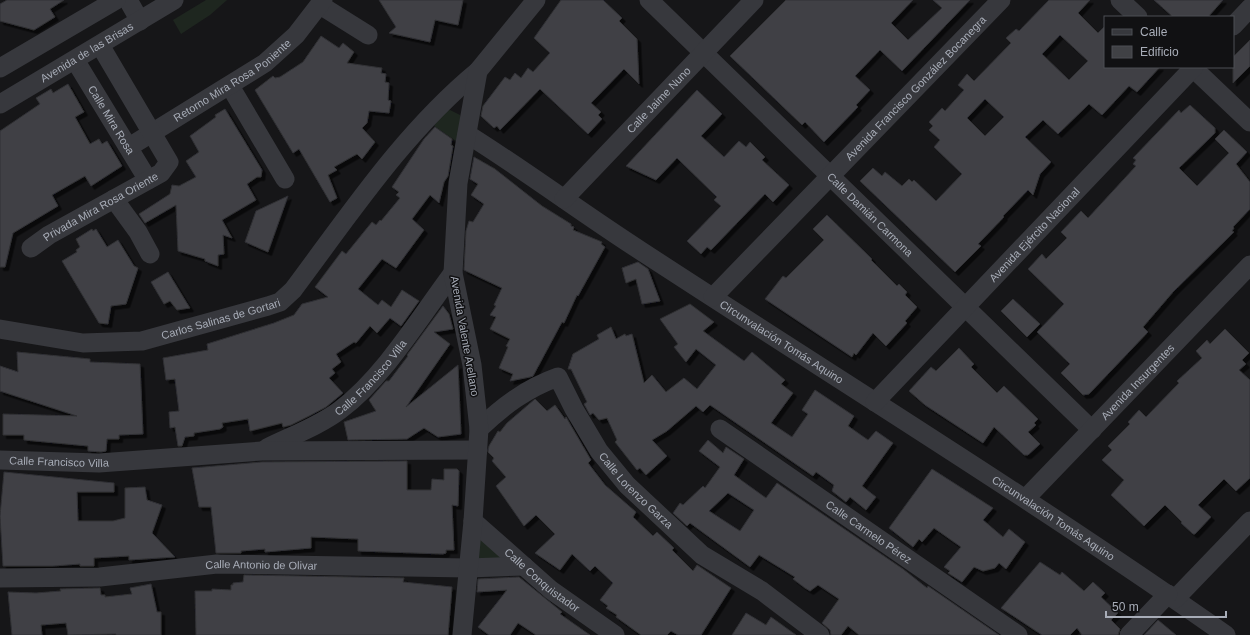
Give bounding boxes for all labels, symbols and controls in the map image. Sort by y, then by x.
street label: Avenida Francisco González Bocanegra [843,13,989,163]
legend [1104,16,1234,68]
street label: Avenida de las Brisas [38,20,136,84]
text: Calle [1140,25,1168,39]
street label: Retorno Mira Rosa Poniente [171,37,293,124]
text: Edificio [1140,45,1179,59]
street label: Calle Jaime Nuno [624,64,693,135]
street label: Calle Mira Rosa [86,83,137,157]
street label: Privada Mira Rosa Oriente [41,170,160,243]
street label: Calle Damián Carmona [825,170,916,259]
street label: Avenida Ejército Nacional [987,185,1082,284]
street label: Avenida Valente Arellano [449,275,481,397]
street label: Carlos Salinas de Gortari [160,296,282,341]
street label: Circunvalación Tomás Aquino [718,298,845,386]
street label: Calle Francisco Villa [332,337,409,418]
street label: Avenida Insurgentes [1099,341,1177,422]
street label: Calle Lorenzo Garza [597,450,676,531]
street label: Calle Francisco Villa [9,454,110,469]
street label: Circunvalación Tomás Aquino [990,473,1117,563]
street label: Calle Carmelo Pérez [824,498,914,566]
street label: Calle Conquistador [502,546,582,614]
street label: Calle Antonio de Olivar [205,558,318,572]
scale bar [1106,593,1226,619]
text: 50 m [1112,600,1139,614]

